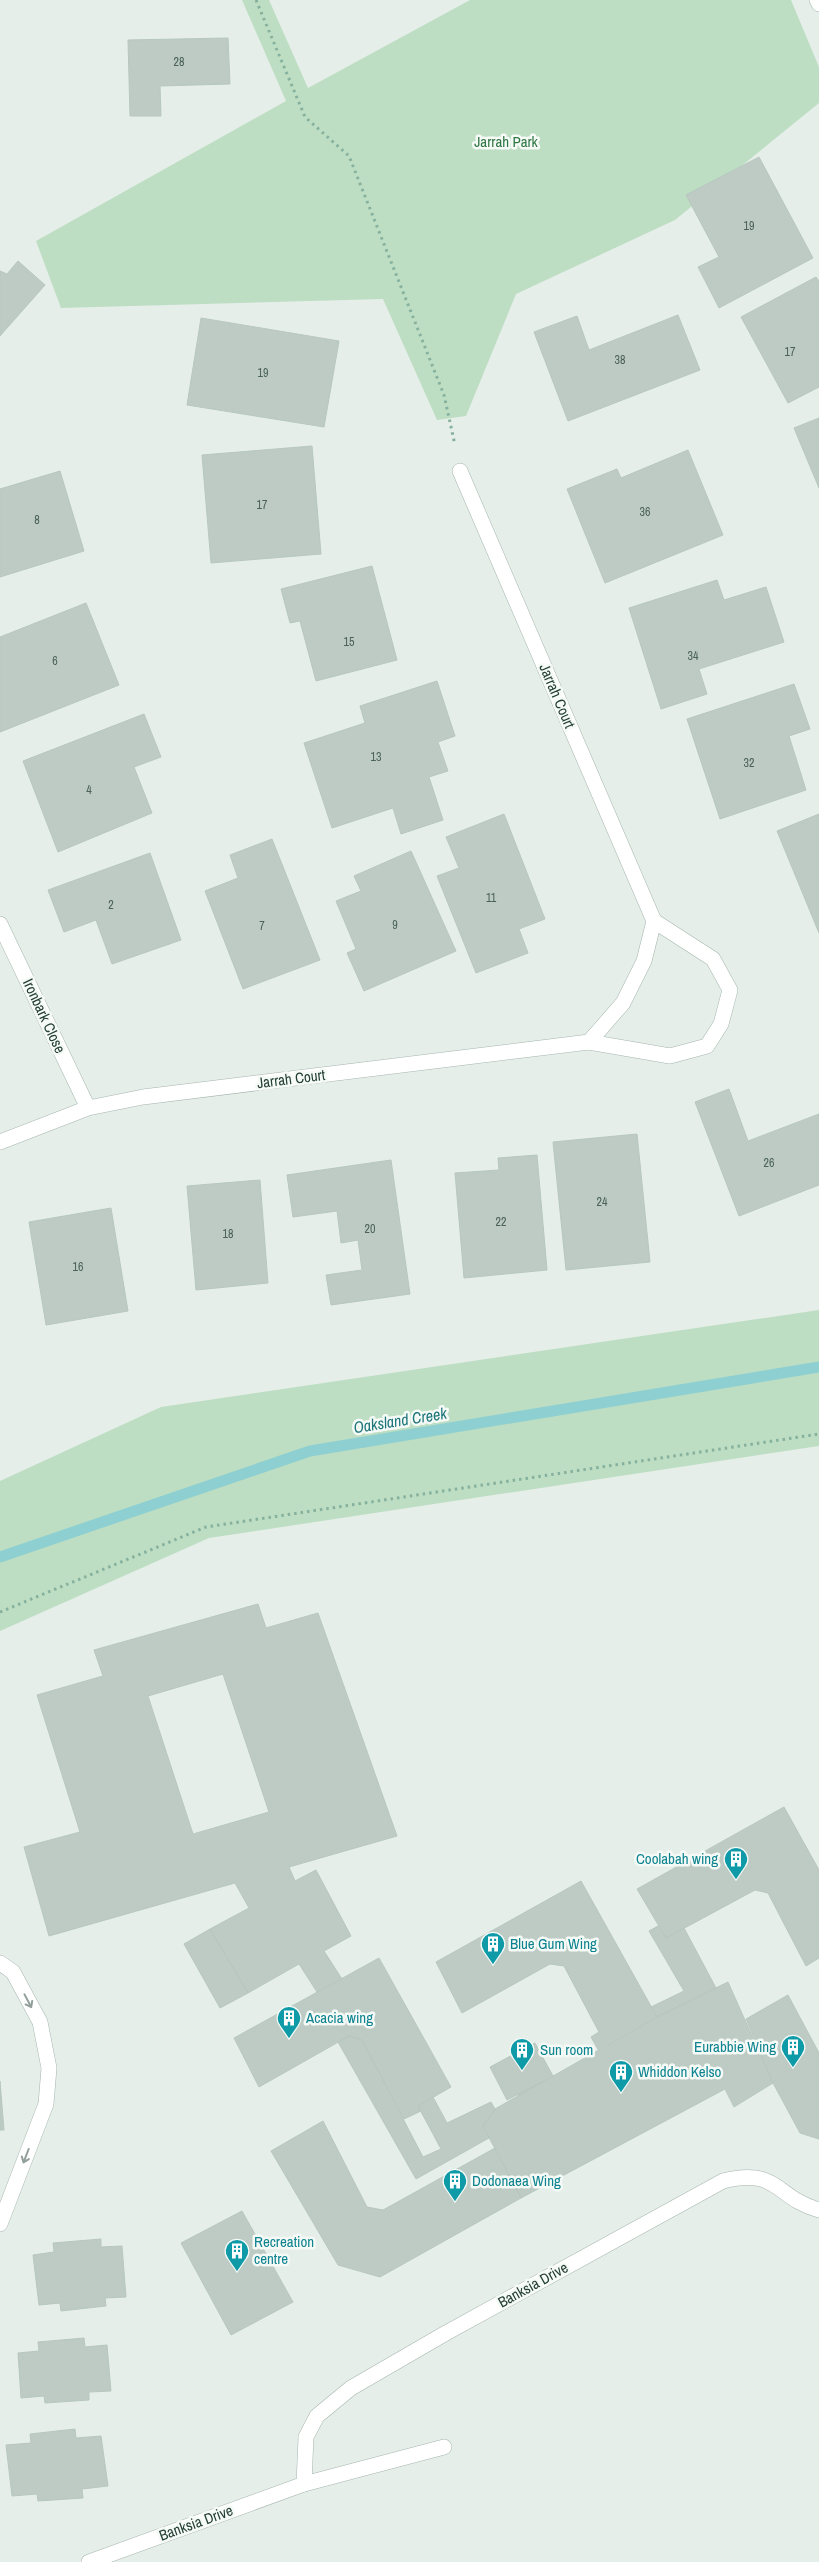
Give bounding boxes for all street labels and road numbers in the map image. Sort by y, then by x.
street label: Jarrah Court [534,660,581,732]
street label: Ironbark Close [18,975,71,1057]
street label: Jarrah Court [256,1064,327,1093]
street label: Banksia Drive [494,2257,572,2312]
street label: Banksia Drive [156,2499,236,2546]

